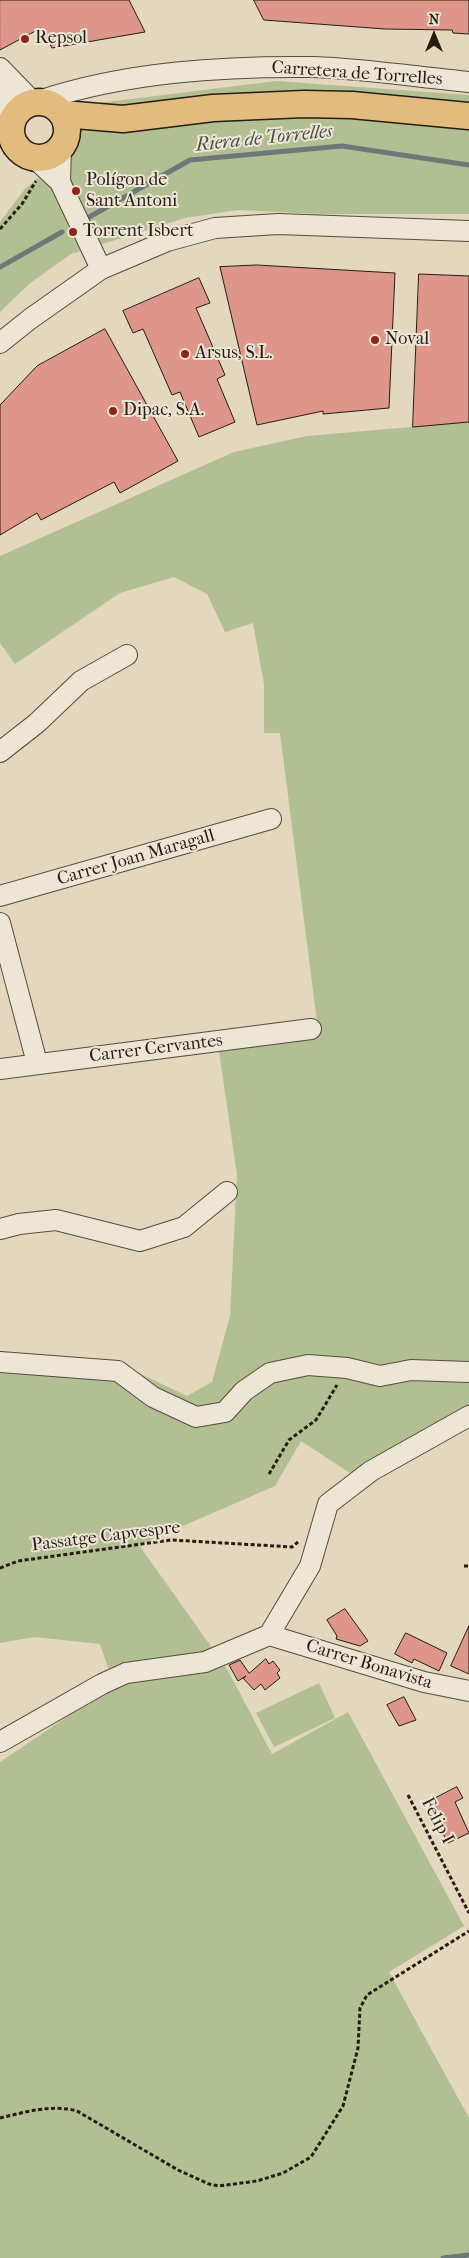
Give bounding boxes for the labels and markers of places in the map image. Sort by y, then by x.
place label: Repsol [35,28,87,50]
marker: Repsol [19,33,31,45]
place label: Polígon de Sant Antoni [86,170,177,212]
marker: Polígon de Sant Antoni [70,185,82,197]
place label: Torrent Isbert [83,221,193,243]
marker: Torrent Isbert [67,226,79,238]
place label: Noval [385,329,429,351]
marker: Noval [369,334,381,346]
place label: Arsus, S.L. [195,343,272,365]
marker: Arsus, S.L. [179,348,191,360]
place label: Dipac, S.A. [123,400,204,422]
marker: Dipac, S.A. [107,405,119,417]

